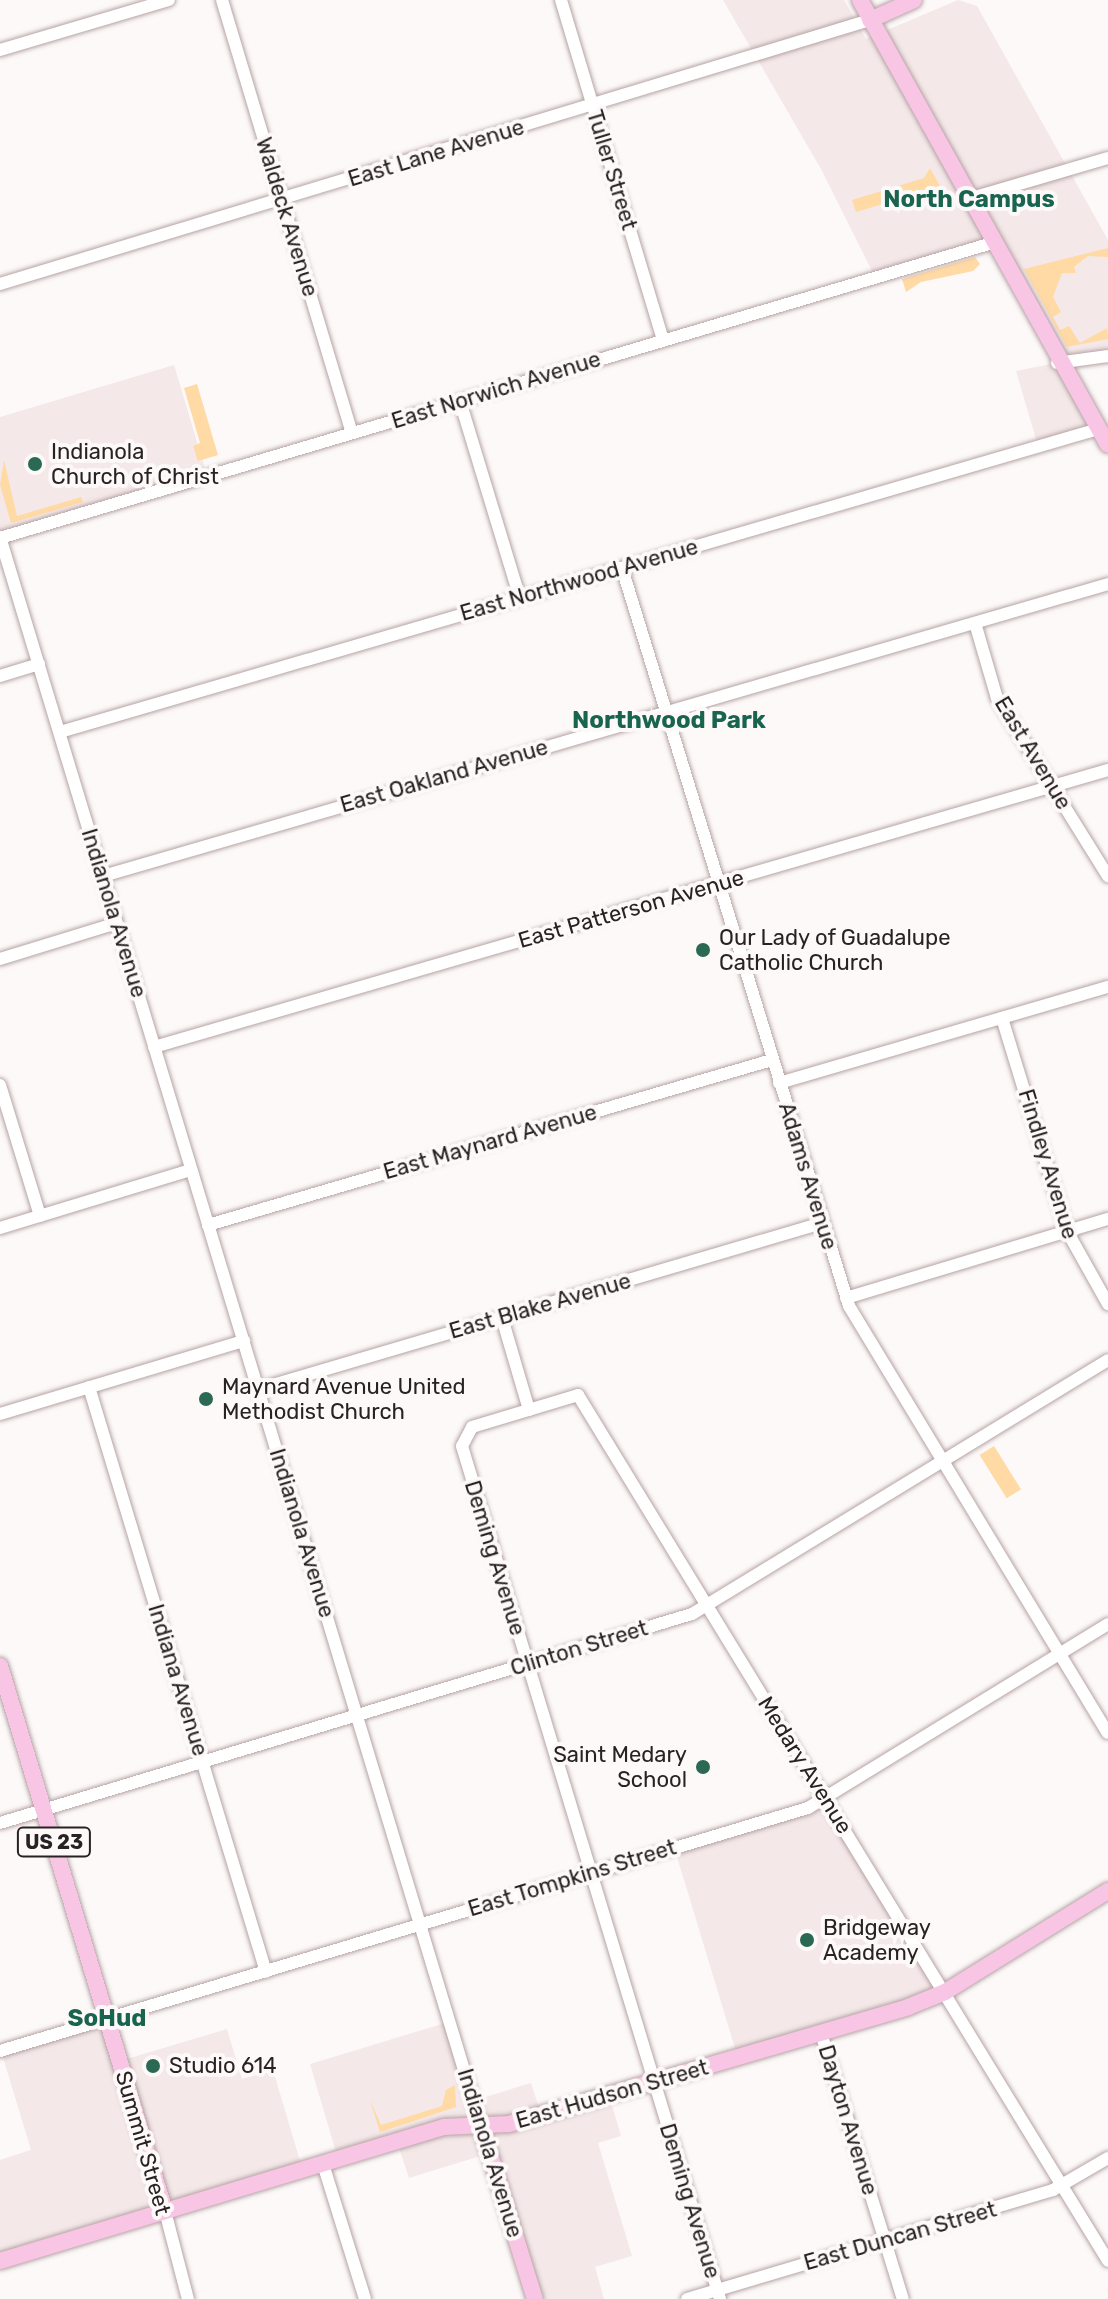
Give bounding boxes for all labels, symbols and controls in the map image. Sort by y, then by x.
street label: Tuller Street [581,107,643,233]
street label: East Lane Avenue [344,114,528,192]
street label: Waldeck Avenue [250,134,324,300]
district label: North Campus [883,186,1055,214]
street label: East Norwich Avenue [388,346,604,434]
place label: Indianola Church of Christ [51,438,219,490]
marker: Indianola Church of Christ [26,455,44,473]
street label: East Northwood Avenue [457,533,701,627]
street label: East Avenue [989,691,1077,815]
district label: Northwood Park [572,707,766,735]
street label: East Oakland Avenue [337,734,551,818]
street label: Indianola Avenue [76,825,152,1001]
street label: East Patterson Avenue [515,864,747,954]
place label: Our Lady of Guadalupe Catholic Church [719,924,952,976]
marker: Our Lady of Guadalupe Catholic Church [694,941,712,959]
street label: Findley Avenue [1013,1085,1083,1243]
street label: East Maynard Avenue [380,1099,600,1185]
street label: Adams Avenue [773,1099,843,1253]
street label: East Blake Avenue [446,1267,634,1345]
place label: Maynard Avenue United Methodist Church [222,1373,466,1424]
marker: Maynard Avenue United Methodist Church [197,1390,215,1408]
street label: Indianola Avenue [264,1445,340,1621]
street label: Deming Avenue [459,1477,531,1639]
street label: Indiana Avenue [142,1601,214,1759]
street label: Clinton Street [507,1615,651,1681]
street label: Medary Avenue [752,1691,858,1839]
place label: Saint Medary School [553,1741,687,1792]
marker: Saint Medary School [694,1758,712,1776]
road number: US 23 [16,1826,92,1858]
street label: East Tompkins Street [464,1834,680,1922]
place label: Bridgeway Academy [823,1914,931,1966]
marker: Bridgeway Academy [798,1931,816,1949]
district label: SoHud [68,2005,146,2033]
street label: Dayton Avenue [813,2041,883,2199]
place label: Studio 614 [169,2053,277,2079]
street label: East Hudson Street [513,2054,711,2134]
marker: Studio 614 [144,2057,162,2075]
street label: Indianola Avenue [452,2065,528,2241]
street label: Summit Street [110,2068,176,2218]
street label: Deming Avenue [654,2120,726,2282]
street label: East Duncan Street [801,2196,999,2276]

